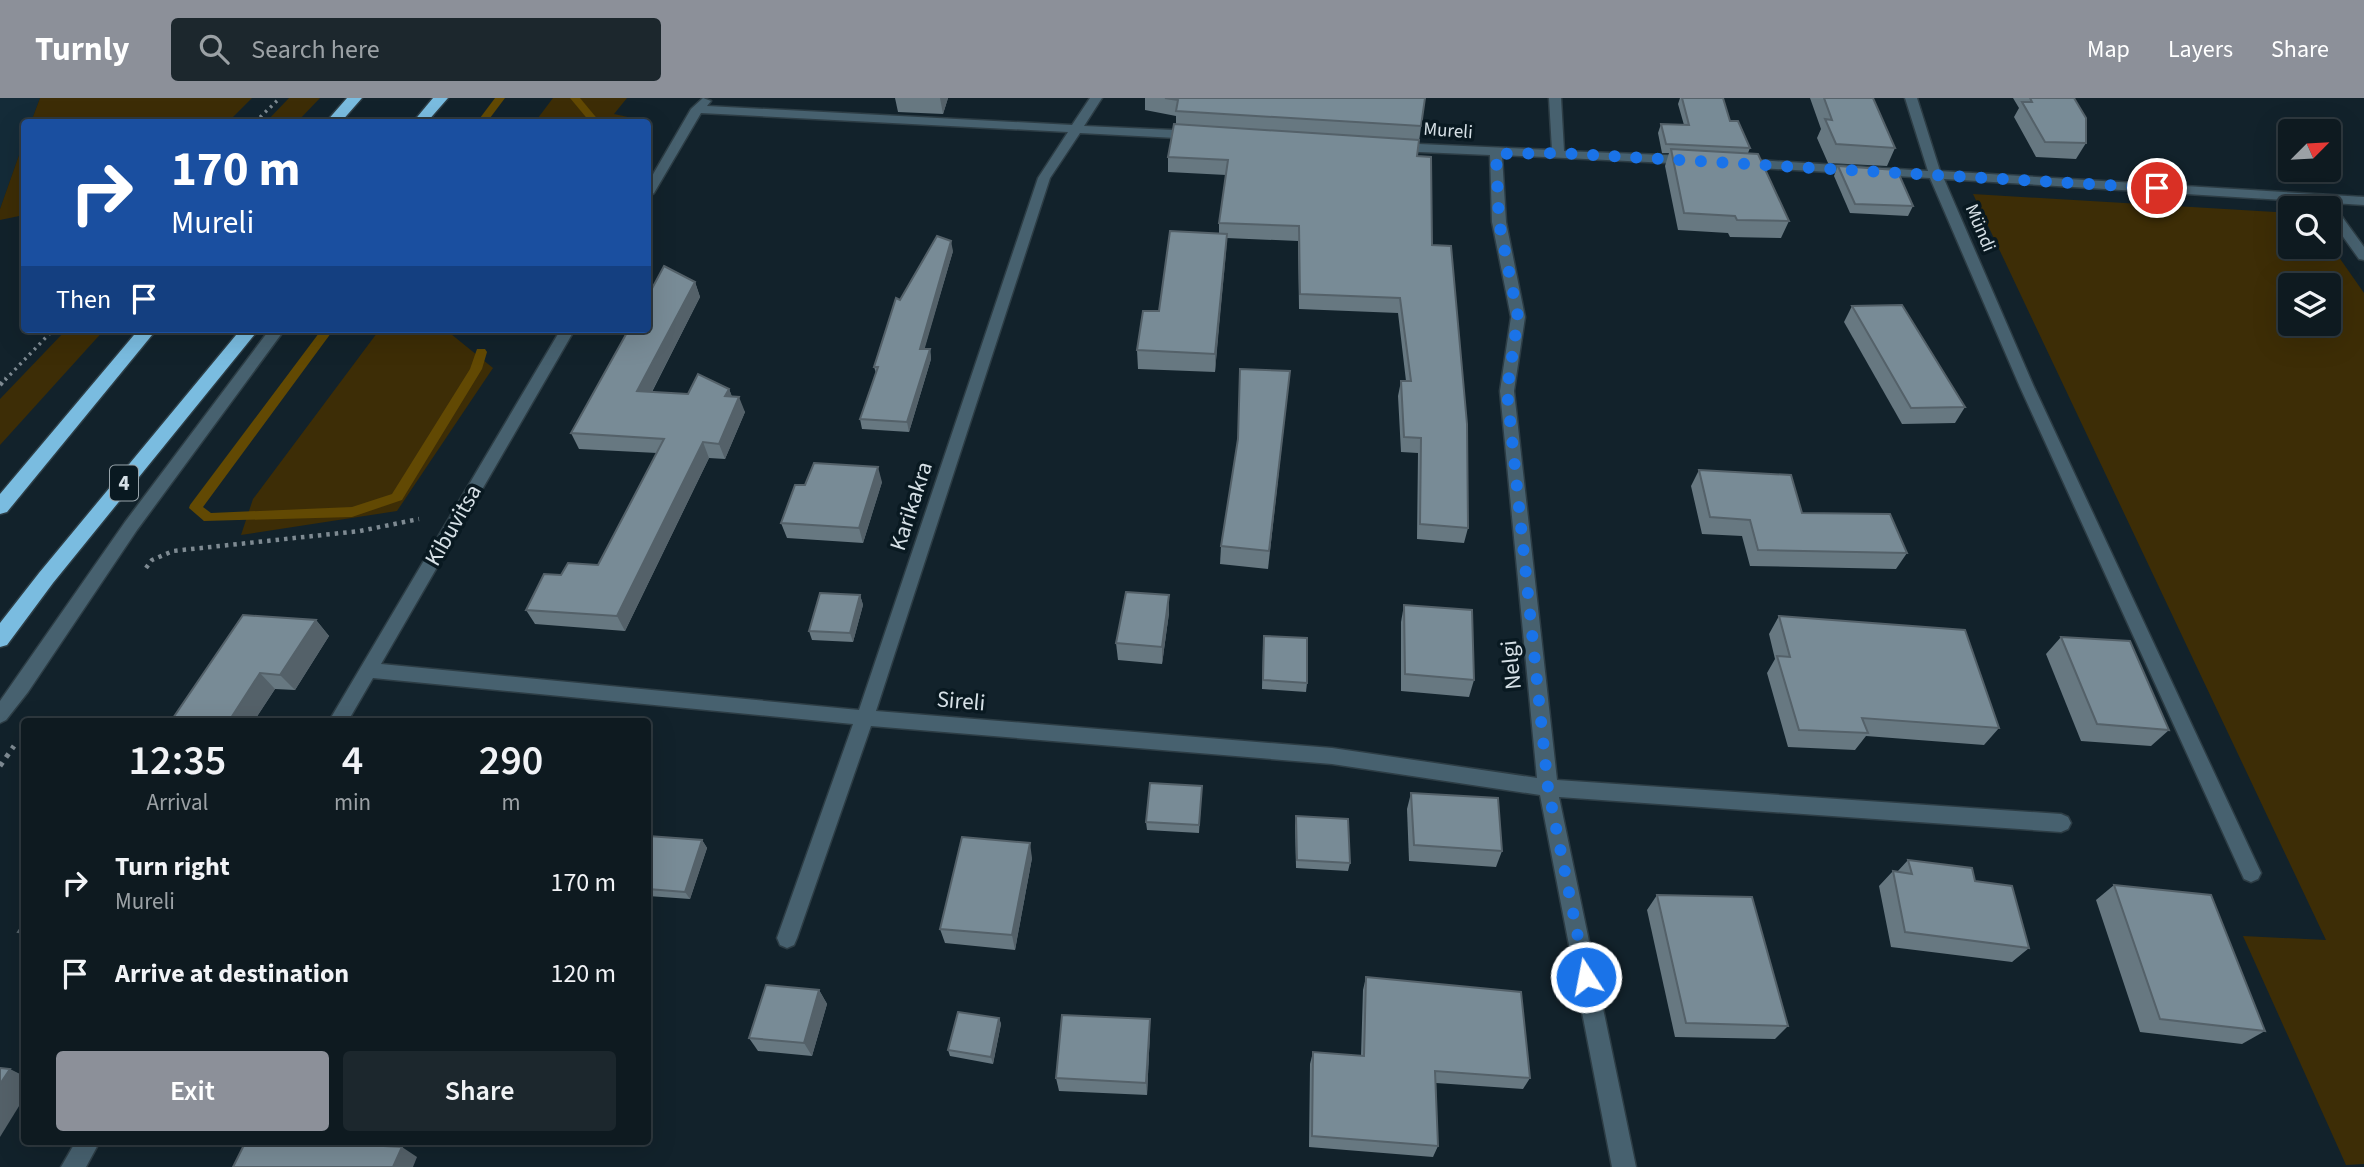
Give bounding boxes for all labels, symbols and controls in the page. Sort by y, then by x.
search box [171,18,661,81]
text: Turnly [35,26,129,73]
icon: search [195,30,233,68]
text: Search here [251,31,380,68]
text: Map [2087,32,2130,67]
text: Layers [2168,32,2233,67]
text: Share [2271,32,2329,67]
street label: Mureli [1422,116,1474,146]
north arrow [2278,119,2342,182]
map controls [2278,119,2341,336]
text: 170 m [171,135,300,205]
icon: right [56,147,147,238]
pin [2127,158,2187,218]
icon: arrive [2138,169,2176,207]
button: search [2278,196,2341,259]
text: Mureli [171,200,254,246]
street label: Mündi [1958,200,2002,256]
button: layers [2278,273,2341,336]
icon: arrive [125,280,163,318]
text: Then [56,281,111,318]
street label: Karikakra [881,457,941,555]
road number: 4 [110,466,138,500]
street label: Kibuvitsa [416,478,490,572]
street label: Nelgi [1492,639,1530,691]
street label: Sireli [935,682,987,720]
text: 12:35 [129,731,226,791]
text: 4 [342,731,363,791]
text: 290 [479,731,543,791]
text: Arrival [147,786,208,819]
text: min [334,786,371,819]
text: m [502,786,521,819]
text: Turn right [115,848,230,885]
icon: right [56,864,94,902]
text: 170 m [550,864,616,901]
text: Mureli [115,885,175,918]
position arrow [1549,940,1623,1014]
icon: arrive [56,955,94,993]
text: Arrive at destination [115,955,349,992]
text: 120 m [550,955,616,992]
button: Exit [56,1051,329,1131]
button: Share [343,1051,616,1131]

